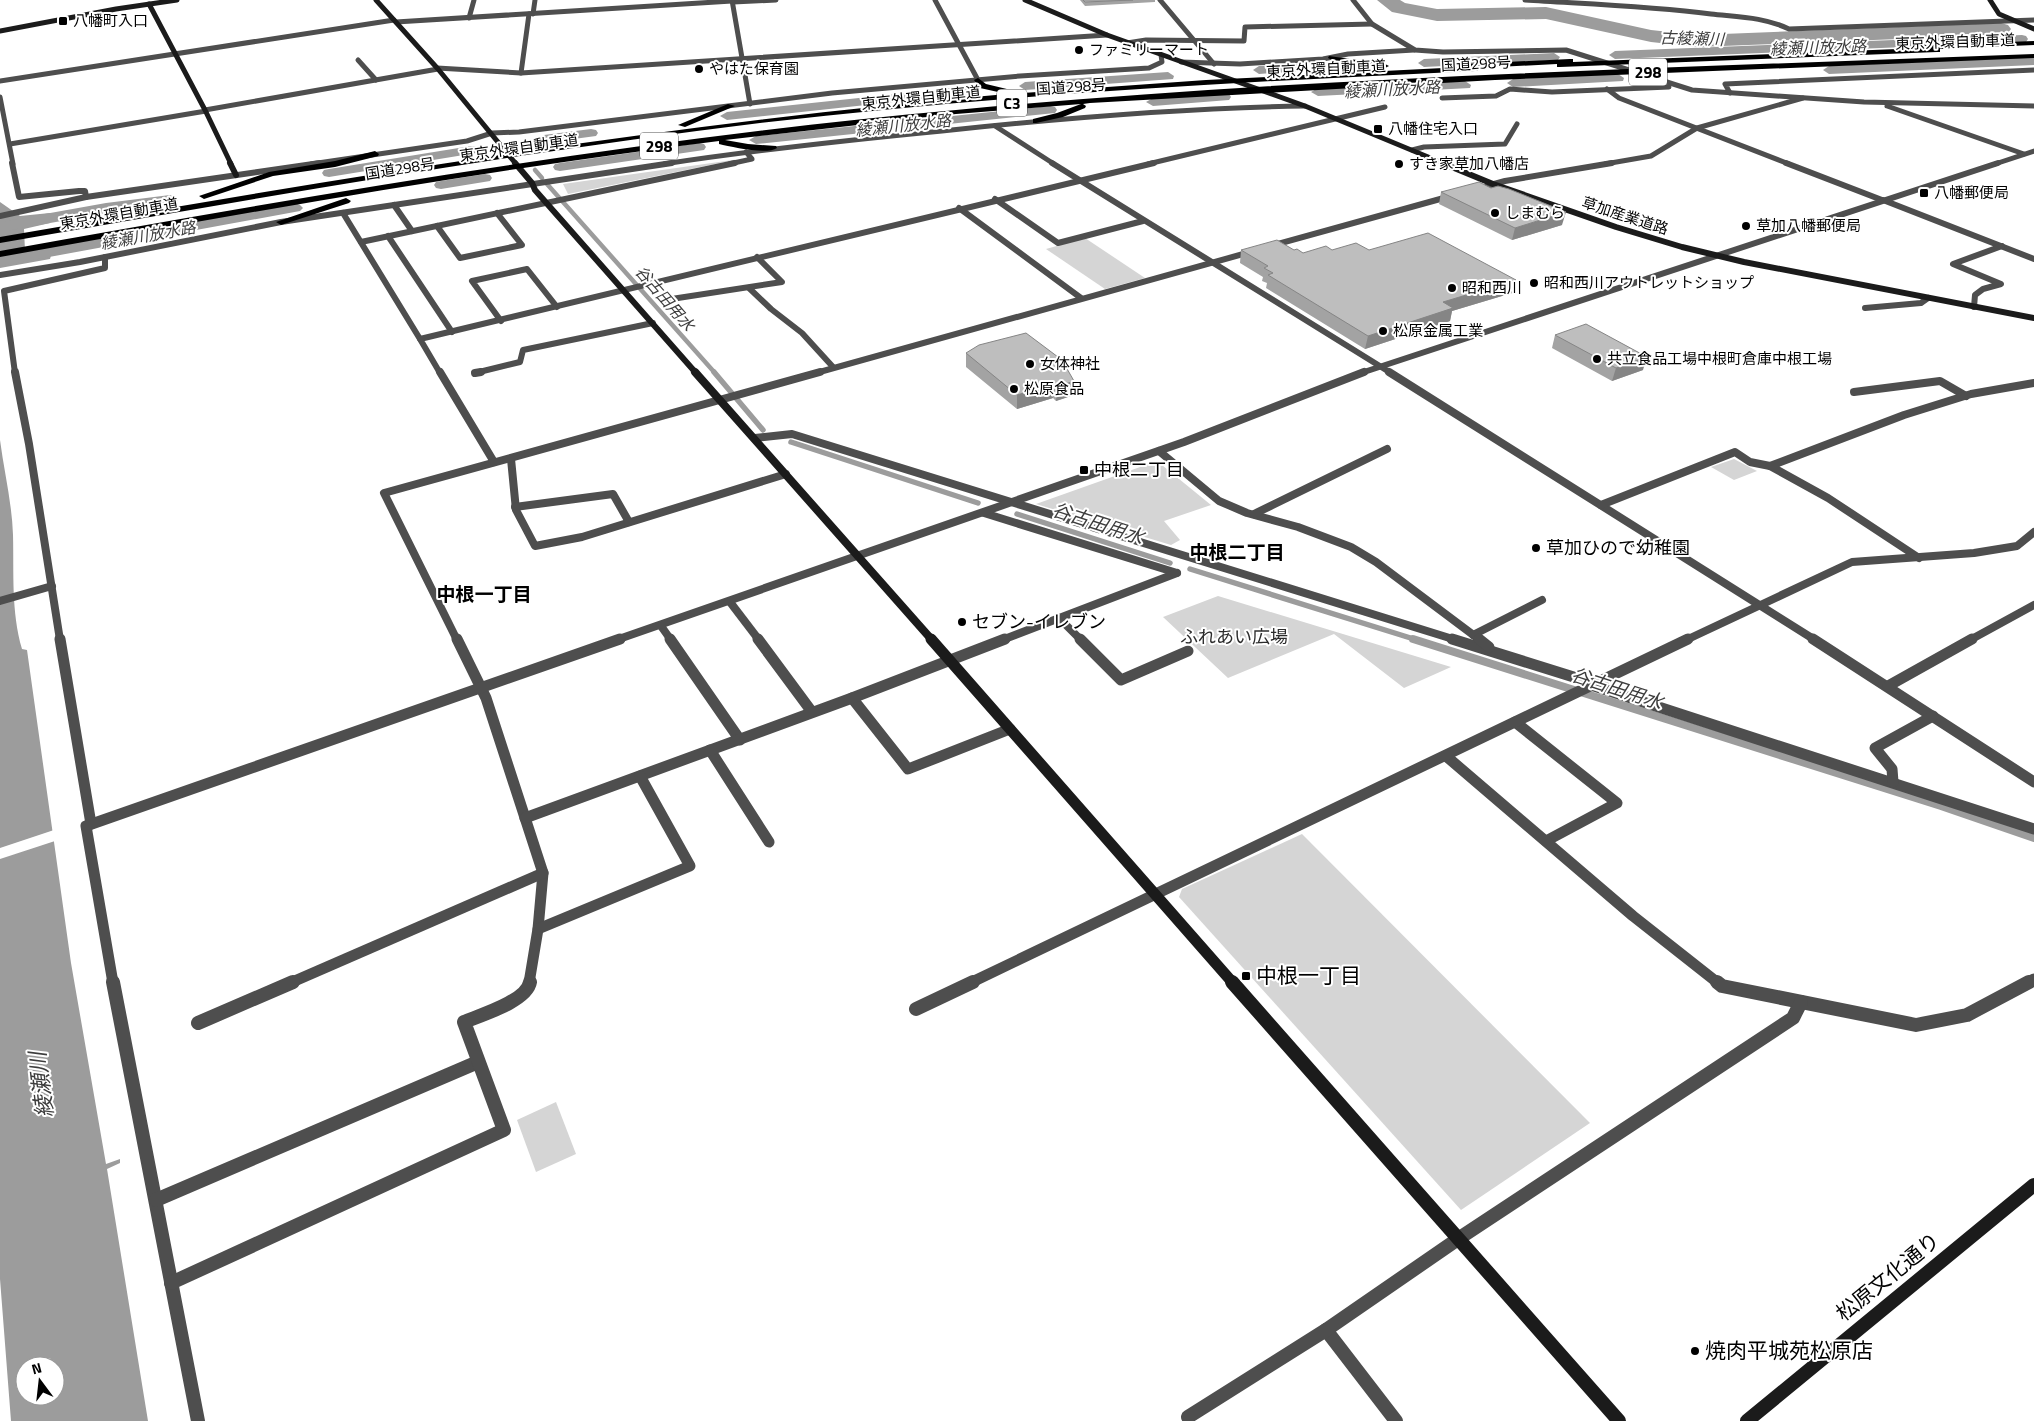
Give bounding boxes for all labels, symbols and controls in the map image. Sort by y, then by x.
place label: 八幡町入口 [73,9,148,32]
marker: 八幡町入口 [57,15,69,27]
water label: 古綾瀬川 [1660,25,1726,51]
street label: 東京外環自動車道 [1895,28,2015,55]
water label: 綾瀬川放水路 [1770,33,1868,61]
place label: ファミリーマート [1089,38,1209,61]
marker: ファミリーマート [1073,44,1085,56]
street label: 国道298号 [1440,50,1512,77]
street label: 東京外環自動車道 [1265,54,1387,83]
place label: やはた保育園 [709,57,799,80]
road number: 298 [1629,58,1667,86]
marker: やはた保育園 [693,63,705,75]
street label: 国道298号 [1035,73,1107,100]
water label: 綾瀬川放水路 [1343,74,1443,103]
street label: 東京外環自動車道 [860,80,982,115]
road number: C3 [997,90,1027,116]
water label: 綾瀬川放水路 [854,108,954,142]
place label: 八幡住宅入口 [1388,117,1478,140]
marker: 八幡住宅入口 [1372,123,1384,135]
street label: 東京外環自動車道 [458,128,580,167]
road number: 298 [640,132,678,160]
street label: 国道298号 [363,152,436,185]
place label: すき家草加八幡店 [1409,152,1529,175]
marker: すき家草加八幡店 [1393,158,1405,170]
place label: 八幡郵便局 [1934,181,2009,204]
marker: 八幡郵便局 [1918,187,1930,199]
street label: 草加産業道路 [1579,191,1672,240]
street label: 東京外環自動車道 [58,192,180,235]
place label: しまむら [1505,201,1565,224]
marker: しまむら [1489,207,1501,219]
place label: 草加八幡郵便局 [1756,214,1861,237]
water label: 綾瀬川放水路 [99,215,199,255]
marker: 草加八幡郵便局 [1740,220,1752,232]
water label: 谷古田用水 [630,260,702,338]
place label: 昭和西川アウトレットショップ [1544,271,1754,294]
place label: 昭和西川 [1462,276,1522,299]
marker: 昭和西川アウトレットショップ [1528,277,1540,289]
marker: 昭和西川 [1446,282,1458,294]
place label: 松原金属工業 [1393,319,1483,342]
marker: 松原金属工業 [1377,325,1389,337]
place label: 共立食品工場中根町倉庫中根工場 [1607,347,1832,370]
place label: 女体神社 [1040,352,1100,375]
marker: 共立食品工場中根町倉庫中根工場 [1591,353,1603,365]
marker: 女体神社 [1024,358,1036,370]
place label: 松原食品 [1024,377,1084,400]
marker: 松原食品 [1008,383,1020,395]
place label: 中根二丁目 [1094,456,1184,483]
marker: 中根二丁目 [1078,464,1090,476]
water label: 谷古田用水 [1048,494,1150,552]
place label: 草加ひので幼稚園 [1546,534,1690,561]
district label: 中根二丁目 [1189,537,1285,566]
marker: 草加ひので幼稚園 [1530,542,1542,554]
district label: 中根一丁目 [436,579,532,608]
place label: セブン-イレブン [972,608,1106,635]
marker: セブン-イレブン [956,616,968,628]
park label: ふれあい広場 [1180,623,1288,650]
water label: 谷古田用水 [1567,659,1669,717]
place label: 中根一丁目 [1256,959,1361,991]
marker: 中根一丁目 [1240,970,1252,982]
water label: 綾瀬川 [20,1048,62,1120]
street label: 松原文化通り [1828,1224,1946,1328]
place label: 焼肉平城苑松原店 [1705,1334,1873,1366]
marker: 焼肉平城苑松原店 [1689,1345,1701,1357]
north arrow [15,1356,65,1406]
text: N [29,1357,44,1379]

